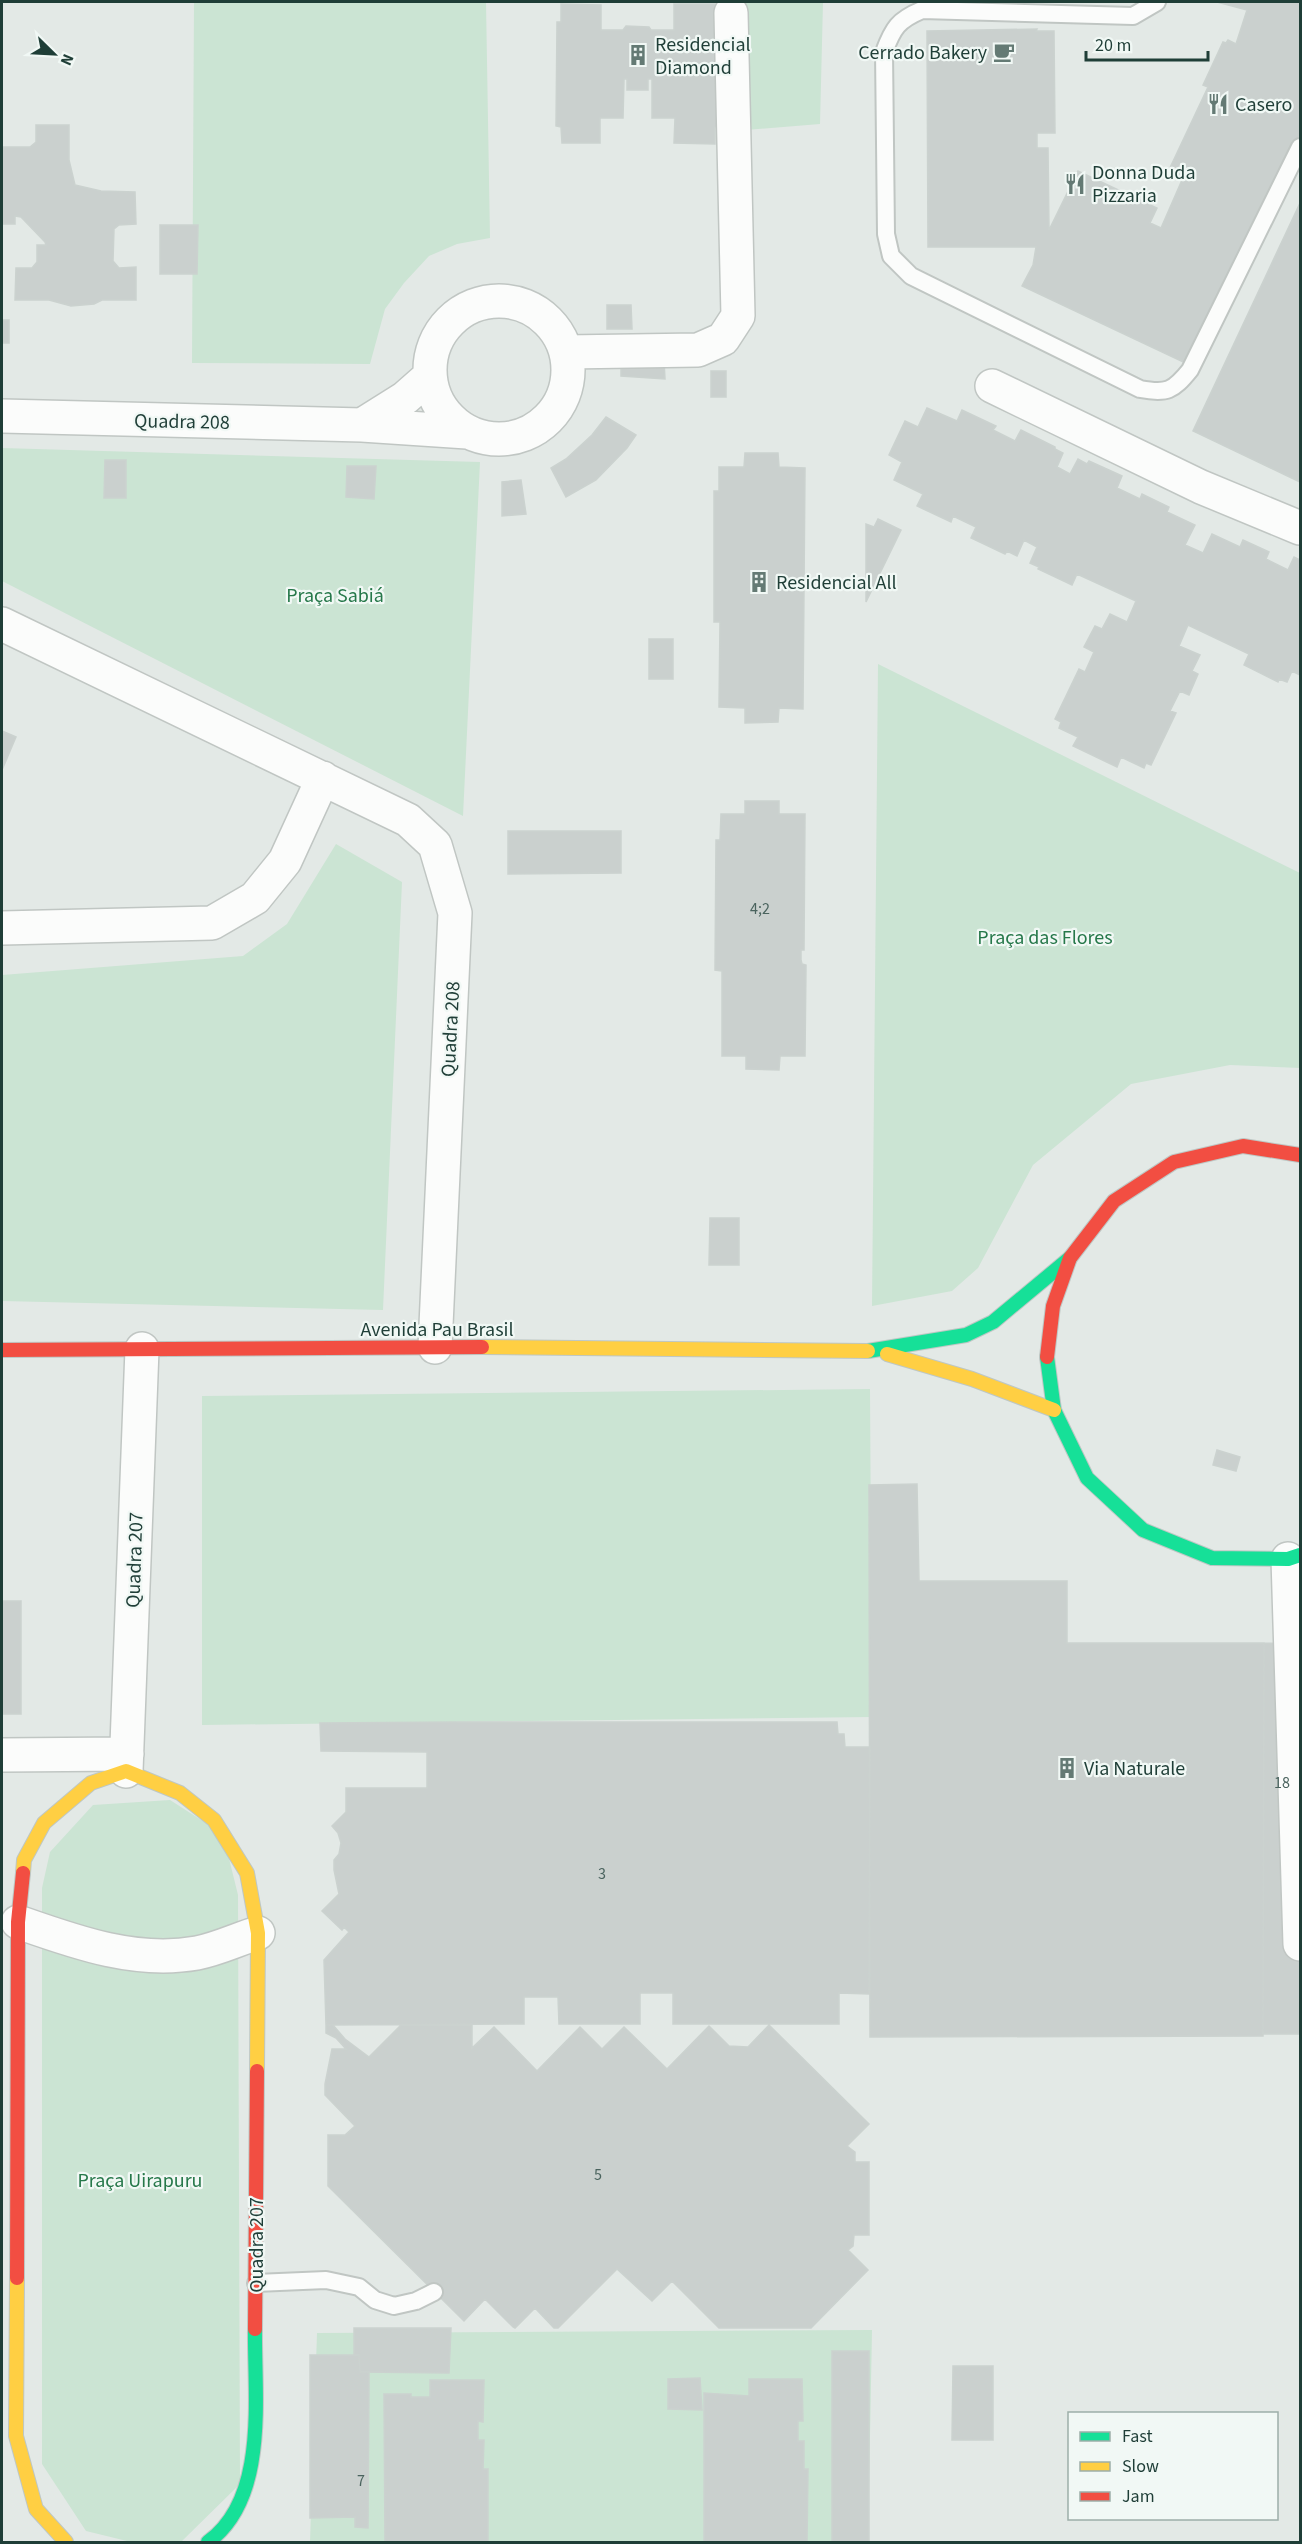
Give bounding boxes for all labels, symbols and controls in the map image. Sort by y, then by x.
north arrow [24,24,84,84]
scale bar [1086,24,1208,62]
place label: Residencial Diamond [655,31,751,82]
text: 20 m [1095,33,1131,58]
place label: Cerrado Bakery [858,39,988,67]
cafe icon: Cerrado Bakery [992,40,1016,64]
building icon: Residencial Diamond [626,43,650,67]
text: N [55,50,79,69]
place label: Casero [1235,91,1292,119]
restaurant icon: Casero [1206,92,1230,116]
place label: Donna Duda Pizzaria [1092,159,1195,210]
restaurant icon: Donna Duda Pizzaria [1063,172,1087,196]
street label: Quadra 208 [134,407,230,437]
place label: Residencial All [776,569,897,597]
building icon: Residencial All [747,570,771,594]
park label: Praça Sabiá [286,582,384,610]
house number: 4;2 [750,898,770,920]
park label: Praça das Flores [977,924,1113,952]
street label: Quadra 208 [435,980,467,1078]
street label: Avenida Pau Brasil [360,1316,514,1344]
street label: Quadra 207 [119,1512,151,1608]
place label: Via Naturale [1084,1755,1185,1783]
building icon: Via Naturale [1055,1756,1079,1780]
house number: 18 [1274,1772,1290,1794]
house number: 3 [598,1863,606,1885]
house number: 5 [594,2164,602,2186]
park label: Praça Uirapuru [77,2167,203,2195]
street label: Quadra 207 [243,2197,271,2293]
legend [1068,2412,1278,2520]
text: Fast [1122,2424,1153,2449]
text: Slow [1122,2454,1159,2479]
house number: 7 [357,2470,365,2492]
text: Jam [1122,2484,1155,2509]

